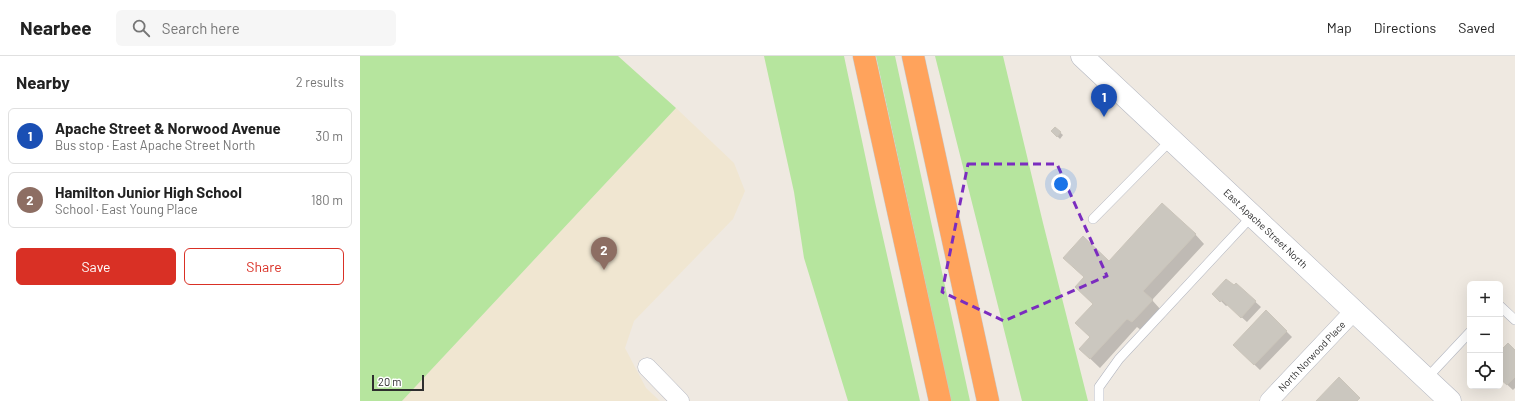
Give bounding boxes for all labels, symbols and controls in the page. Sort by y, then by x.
search box [116,10,396,46]
text: Nearbee [20,16,92,39]
icon: search [130,17,152,39]
text: Search here [162,19,240,37]
text: Map [1327,19,1352,36]
text: Directions [1374,19,1436,36]
text: Saved [1458,19,1495,36]
text: Nearby [16,72,70,92]
text: 2 results [296,74,344,90]
pin: 1 [1091,84,1117,117]
text: Apache Street & Norwood Avenue [55,119,281,137]
text: 1 [28,128,32,144]
text: 30 m [316,128,343,144]
text: Bus stop · East Apache Street North [55,137,255,153]
your location [1051,174,1071,194]
text: Hamilton Junior High School [55,183,242,201]
street label: East Apache Street North [1221,186,1310,271]
text: 2 [26,192,34,208]
text: 180 m [311,192,343,208]
text: School · East Young Place [55,201,198,217]
pin: 2 [591,237,617,270]
button: Save [16,248,176,285]
button: Share [184,248,344,285]
map controls [1467,281,1503,389]
button: + [1467,281,1503,317]
button: − [1467,317,1503,353]
street label: North Norwood Place [1275,318,1348,394]
button: locate [1467,353,1503,389]
scale bar [372,373,424,392]
text: 20 m [378,375,401,388]

